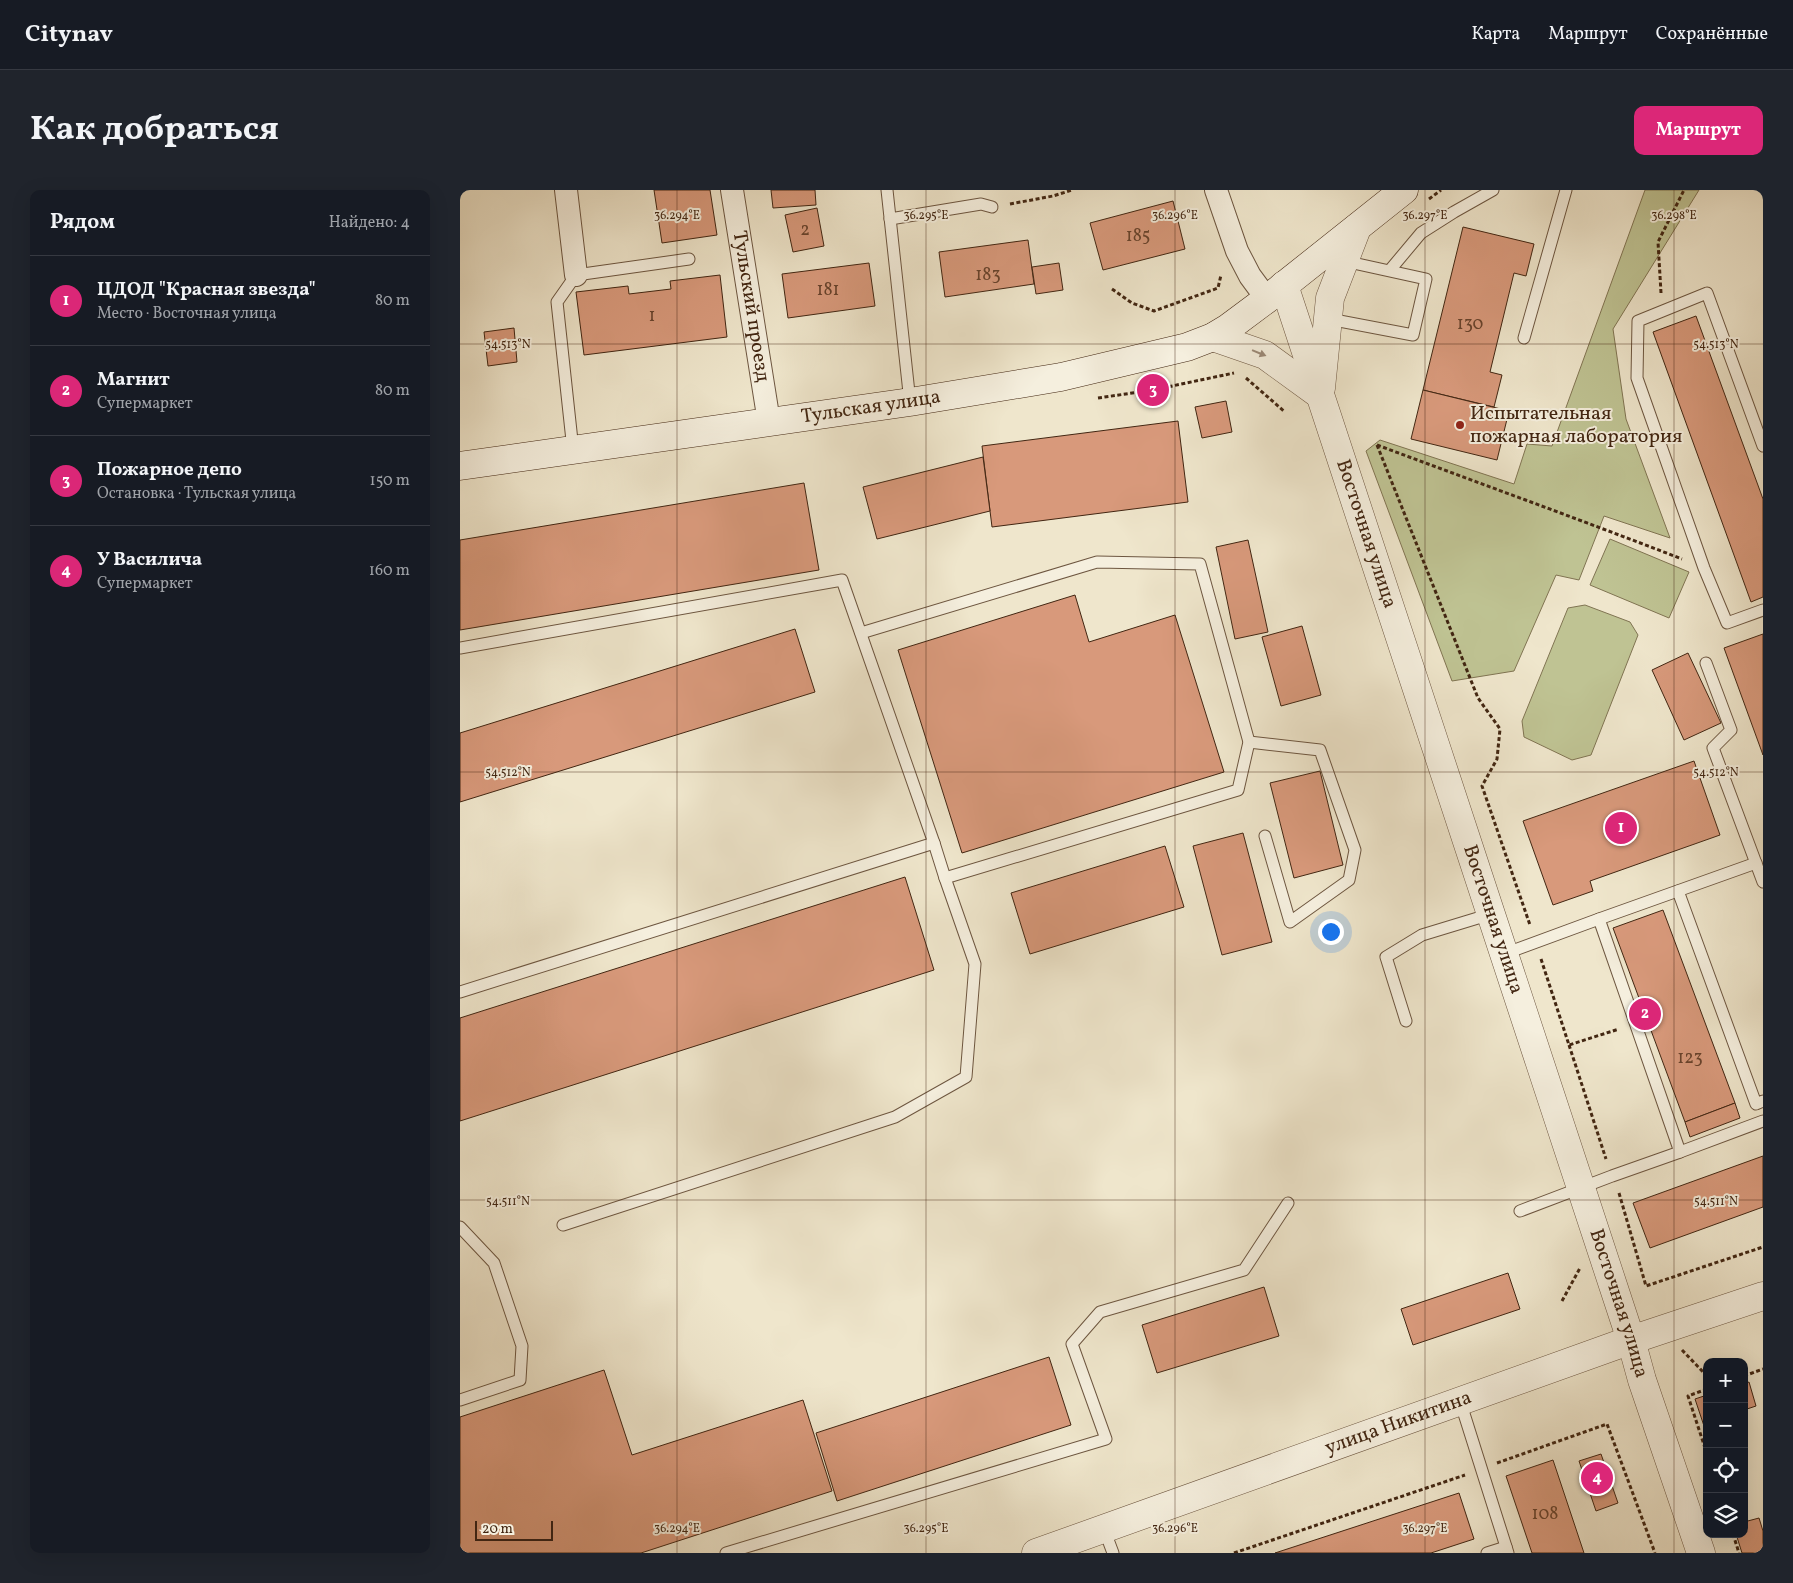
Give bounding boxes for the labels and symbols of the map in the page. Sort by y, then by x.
text: 36.294°E [654,208,700,224]
text: 36.295°E [904,208,948,224]
text: 36.296°E [1152,208,1198,224]
text: 36.297°E [1402,208,1448,224]
text: 36.298°E [1651,208,1697,224]
house number: 2 [800,218,810,243]
house number: 185 [1126,224,1150,249]
street label: Тульский проезд [725,229,776,384]
house number: 183 [975,263,1001,288]
house number: 181 [816,278,840,303]
house number: 1 [649,304,655,329]
house number: 130 [1457,312,1484,337]
text: 54.513°N [485,337,531,353]
text: 54.513°N [1693,337,1739,353]
one-way arrow [1252,349,1267,357]
pin: 3 [1137,371,1169,409]
street label: Тульская улица [799,383,943,431]
place label: Испытательная пожарная лаборатория [1470,400,1683,451]
marker: Испытательная пожарная лаборатория [1454,419,1466,431]
street label: Восточная улица [1328,456,1403,612]
text: 54.512°N [485,765,531,781]
text: 54.512°N [1693,765,1739,781]
pin: 1 [1605,809,1637,847]
street label: Восточная улица [1455,841,1530,998]
your location [1318,919,1344,945]
pin: 2 [1629,995,1661,1033]
house number: 123 [1677,1046,1703,1071]
text: 54.511°N [486,1194,530,1210]
text: 54.511°N [1694,1194,1738,1210]
street label: Восточная улица [1581,1225,1655,1381]
street label: улица Никитина [1321,1384,1476,1462]
pin: 4 [1581,1459,1613,1497]
house number: 108 [1532,1502,1558,1527]
scale bar [475,1518,552,1541]
text: 36.294°E [654,1521,700,1537]
text: 36.295°E [904,1521,948,1537]
text: 36.296°E [1152,1521,1198,1537]
text: 36.297°E [1402,1521,1448,1537]

